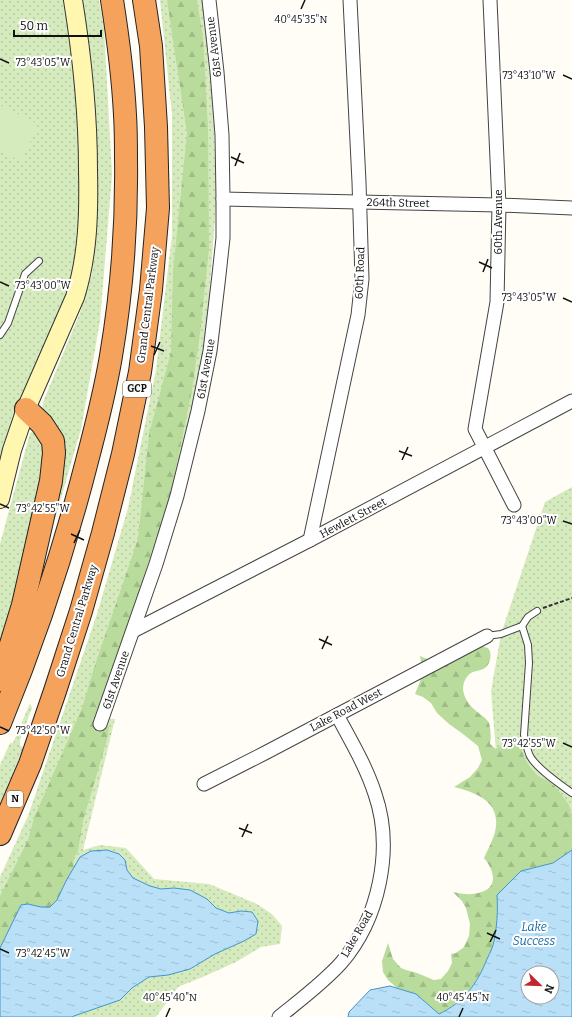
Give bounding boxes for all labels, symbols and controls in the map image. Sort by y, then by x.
scale bar [14,12,101,38]
text: 40°45'35"N [275,14,327,26]
street label: 61st Avenue [204,16,224,78]
text: 50 m [20,19,49,33]
text: 73°43'05"W [16,57,71,69]
text: 73°43'10"W [502,70,556,82]
street label: 60th Avenue [492,189,505,255]
street label: 264th Street [366,196,430,210]
street label: Grand Central Parkway [134,246,162,364]
street label: 60th Road [353,246,367,299]
text: 73°43'00"W [15,280,72,292]
text: 73°43'05"W [502,292,557,304]
street label: 61st Avenue [194,338,218,400]
road number: GCP [123,381,151,397]
street label: Hewlett Street [318,495,389,541]
text: 73°42'55"W [16,503,70,515]
text: 73°43'00"W [501,515,558,527]
street label: Grand Central Parkway [54,563,100,679]
street label: 61st Avenue [100,649,132,711]
street label: Lake Road West [308,686,384,734]
text: 73°42'50"W [16,725,71,737]
text: 73°42'55"W [502,738,556,750]
road number: N [7,791,23,807]
street label: Lake Road [338,908,376,960]
water label: Lake Success [513,920,556,948]
text: 73°42'45"W [16,948,71,960]
north arrow [520,965,560,1005]
text: N [541,982,556,996]
text: 40°45'40"N [143,992,197,1004]
text: 40°45'45"N [437,992,490,1004]

